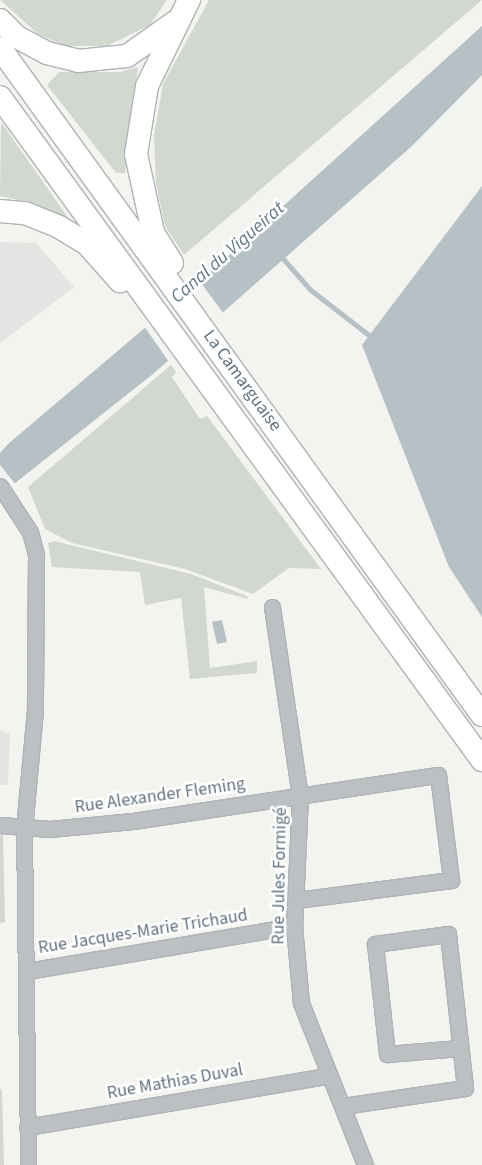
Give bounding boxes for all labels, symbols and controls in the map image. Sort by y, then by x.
water label: Canal du Vigueirat [166,197,290,309]
street label: La Camarguaise [198,326,286,436]
street label: Rue Alexander Fleming [73,773,247,819]
street label: Rue Jules Formigé [268,807,292,945]
street label: Rue Jacques-Marie Trichaud [37,905,249,959]
street label: Rue Mathias Duval [105,1059,245,1105]

